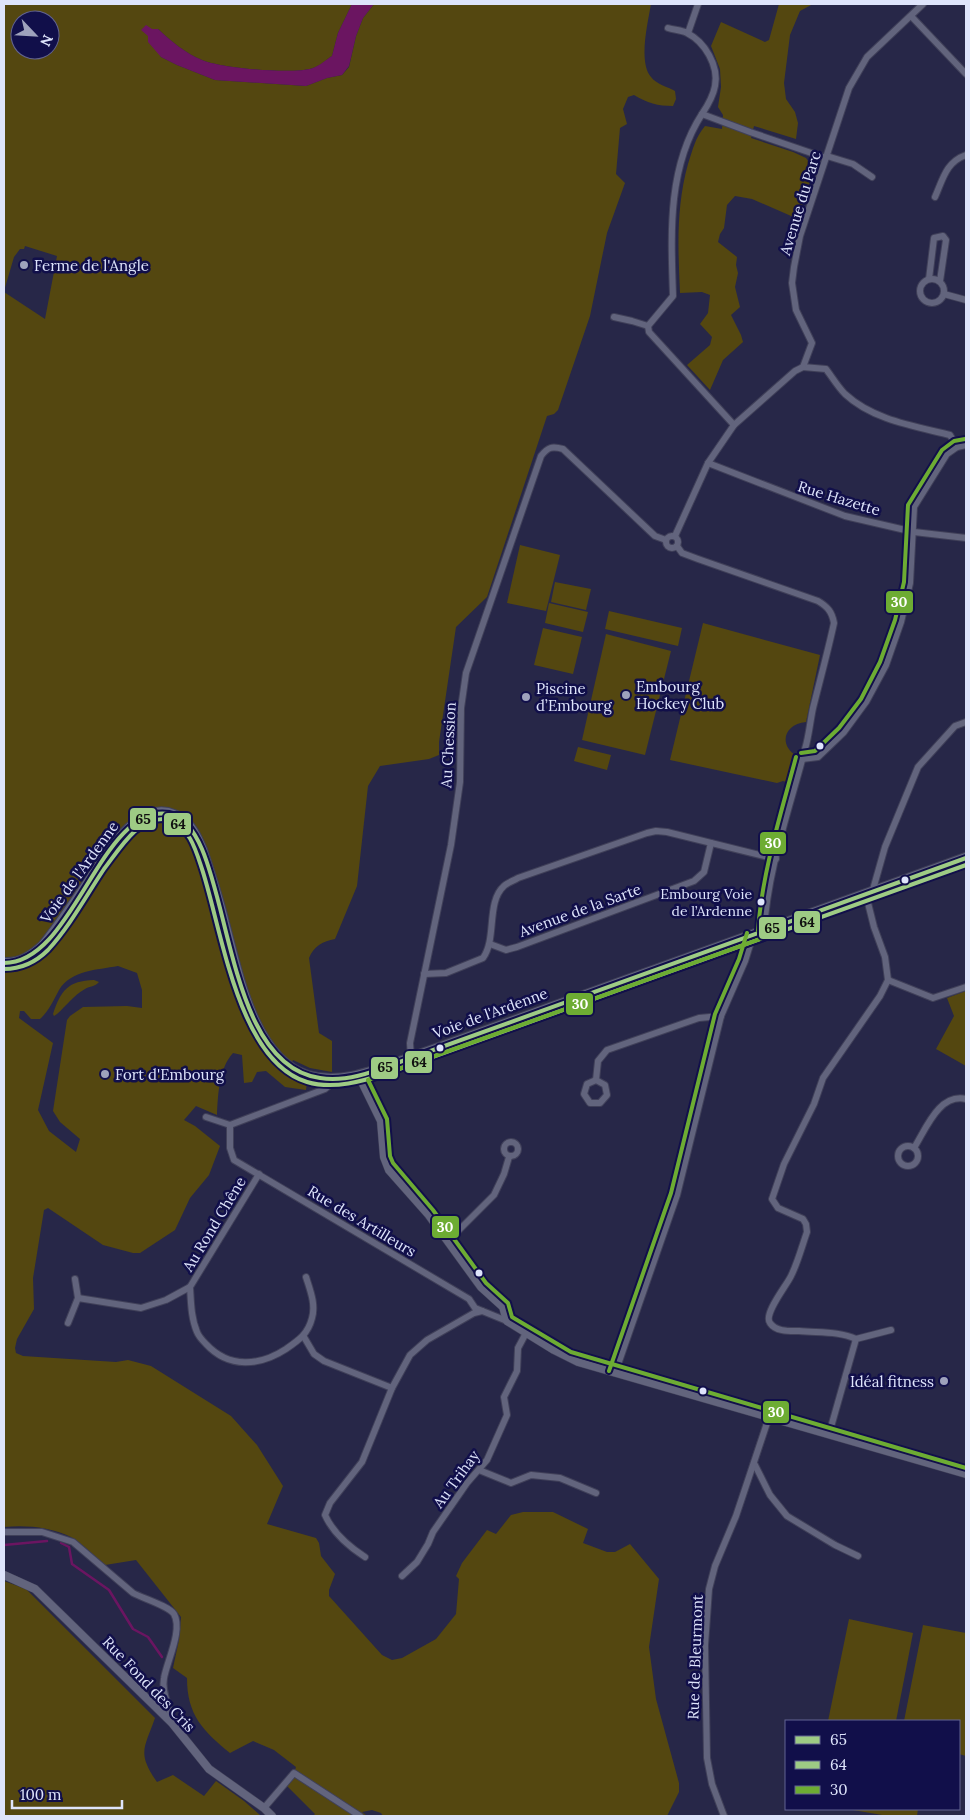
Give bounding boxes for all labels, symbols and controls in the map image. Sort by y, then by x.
north arrow [10,10,60,60]
text: N [36,32,57,49]
street label: Avenue du Parc [775,149,825,258]
place label: Ferme de l'Angle [34,256,149,275]
marker: Ferme de l'Angle [18,259,30,271]
street label: Rue Hazette [795,476,883,520]
line badge: 30 [885,590,914,614]
text: 30 [891,593,907,611]
place label: Embourg Hockey Club [636,677,725,713]
place label: Piscine d’Embourg [536,679,613,715]
marker: Embourg Hockey Club [620,689,632,701]
marker: Piscine d’Embourg [520,691,532,703]
street label: Au Chession [436,702,460,789]
unlabelled marker [815,741,825,751]
line badge: 65 [129,807,157,831]
text: 65 [135,810,151,828]
line badge: 64 [163,812,192,836]
text: 64 [170,815,186,833]
street label: Voie de l'Ardenne [35,817,122,927]
line badge: 30 [759,831,787,855]
text: 30 [765,834,781,852]
unlabelled marker [900,875,910,885]
street label: Avenue de la Sarte [515,879,644,941]
place label: Embourg Voie de l’Ardenne [660,885,752,920]
marker: Embourg Voie de l’Ardenne [756,897,766,907]
line badge: 64 [793,910,821,934]
text: 64 [799,913,815,931]
line badge: 65 [758,916,787,940]
text: 65 [764,919,780,937]
street label: Voie de l'Ardenne [429,983,550,1043]
line badge: 30 [565,992,594,1016]
text: 30 [572,995,588,1013]
unlabelled marker [435,1043,445,1053]
line badge: 64 [404,1050,433,1074]
text: 64 [411,1053,427,1071]
line badge: 65 [370,1056,399,1080]
text: 65 [377,1058,393,1076]
place label: Fort d'Embourg [115,1065,225,1084]
marker: Fort d'Embourg [99,1068,111,1080]
street label: Au Rond Chêne [178,1173,250,1276]
street label: Rue des Artilleurs [304,1181,420,1261]
line badge: 30 [431,1215,460,1239]
text: 30 [437,1218,453,1236]
unlabelled marker [474,1268,484,1278]
place label: Idéal fitness [850,1372,934,1391]
marker: Idéal fitness [938,1375,950,1387]
unlabelled marker [698,1386,708,1396]
line badge: 30 [762,1400,790,1424]
text: 30 [768,1403,784,1421]
street label: Au Trihay [428,1446,483,1512]
street label: Rue de Bleurmont [683,1594,707,1720]
street label: Rue Fond des Cris [99,1632,199,1736]
legend [785,1720,960,1810]
text: 65 [830,1730,847,1749]
text: 64 [830,1755,847,1774]
scale bar [12,1778,122,1810]
text: 30 [830,1780,848,1799]
text: 100 m [20,1785,61,1804]

